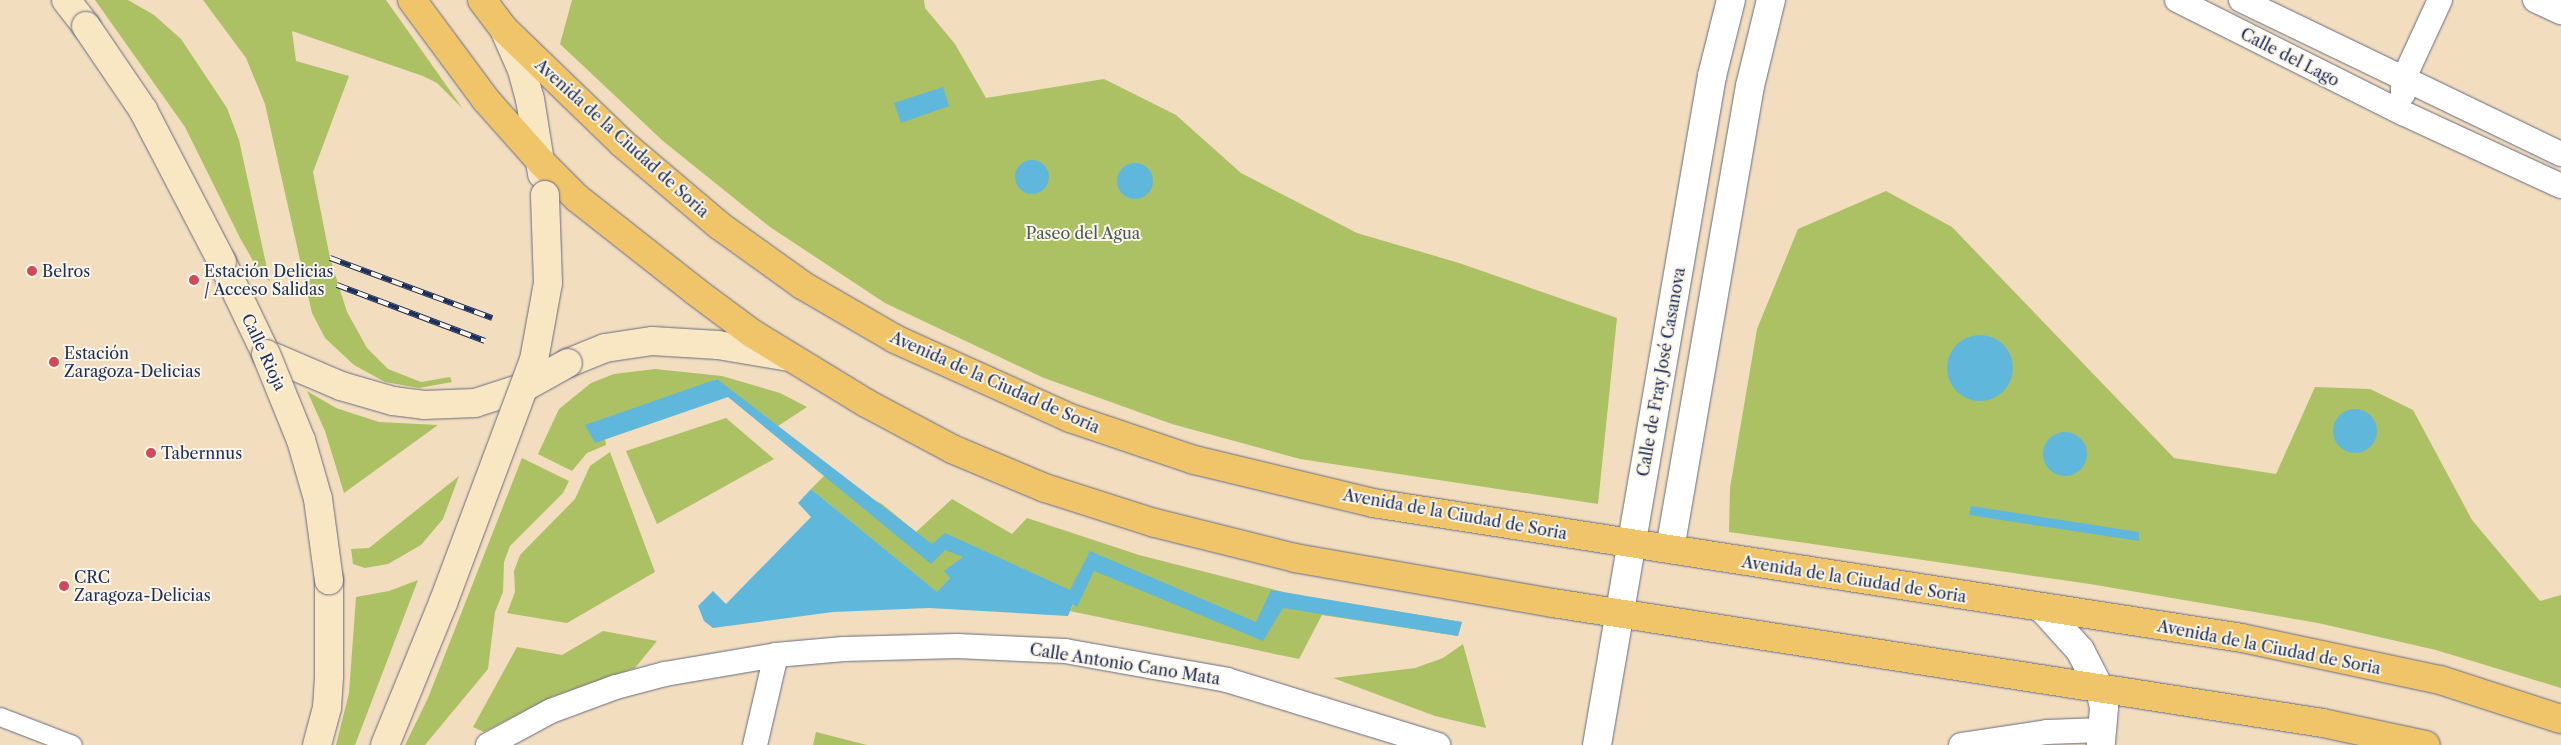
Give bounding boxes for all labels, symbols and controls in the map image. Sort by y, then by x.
street label: Calle del Lago [2237,24,2343,90]
street label: Avenida de la Ciudad de Soria [531,55,713,221]
park label: Paseo del Agua [1025,223,1141,243]
place label: Belros [42,261,90,281]
place label: Estación Delicias / Acceso Salidas [204,261,334,299]
marker: Belros [26,265,38,277]
street label: Calle de Fray José Casanova [1633,266,1689,478]
marker: Estación Delicias / Acceso Salidas [188,274,200,286]
street label: Calle Rioja [238,310,290,394]
street label: Avenida de la Ciudad de Soria [887,327,1103,437]
place label: Estación Zaragoza-Delicias [64,343,201,381]
marker: Estación Zaragoza-Delicias [48,356,60,368]
place label: Tabernnus [161,443,242,463]
marker: Tabernnus [145,447,157,459]
street label: Avenida de la Ciudad de Soria [1341,485,1569,543]
street label: Avenida de la Ciudad de Soria [1740,552,1968,606]
place label: CRC Zaragoza-Delicias [74,567,211,605]
marker: CRC Zaragoza-Delicias [58,580,70,592]
street label: Avenida de la Ciudad de Soria [2156,616,2382,678]
street label: Calle Antonio Cano Mata [1028,639,1222,689]

